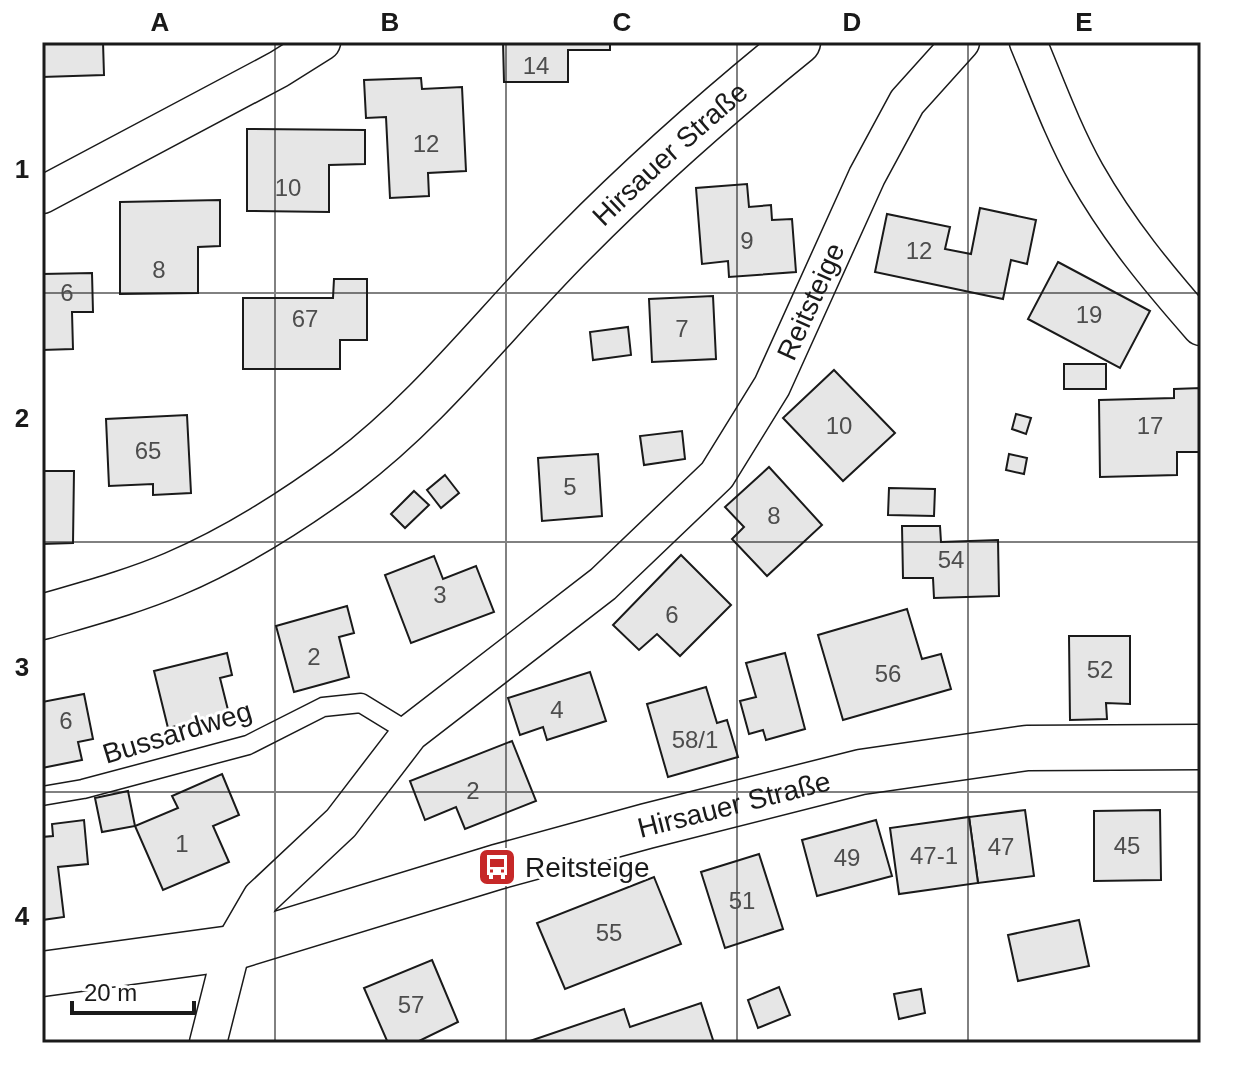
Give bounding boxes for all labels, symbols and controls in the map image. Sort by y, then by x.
text: A [151,7,170,37]
text: B [381,7,399,37]
text: C [613,7,632,37]
text: D [843,7,861,37]
text: E [1075,7,1093,37]
house number: 14 [523,52,549,79]
street label: Hirsauer Straße [586,76,754,232]
house number: 12 [413,130,439,157]
text: 1 [15,154,29,184]
house number: 10 [275,174,301,201]
house number: 9 [740,227,754,254]
house number: 12 [906,237,932,264]
street label: Reitsteige [771,238,851,365]
house number: 8 [152,256,166,283]
house number: 6 [60,279,74,306]
house number: 19 [1076,301,1102,328]
house number: 67 [292,305,318,332]
house number: 7 [675,315,689,342]
text: 2 [15,403,29,433]
house number: 10 [826,412,852,439]
house number: 17 [1137,412,1163,439]
house number: 65 [135,437,161,464]
house number: 5 [563,473,577,500]
house number: 8 [767,502,781,529]
house number: 54 [938,546,964,573]
house number: 3 [433,581,447,608]
house number: 6 [665,601,679,628]
house number: 2 [307,643,321,670]
text: 3 [15,652,29,682]
house number: 52 [1087,656,1113,683]
house number: 56 [875,660,901,687]
street label: Bussardweg [99,695,255,770]
house number: 4 [550,696,564,723]
house number: 6 [59,707,73,734]
house number: 58/1 [672,726,718,753]
street label: Hirsauer Straße [634,765,834,844]
house number: 2 [466,777,480,804]
house number: 1 [175,830,189,857]
house number: 45 [1114,832,1140,859]
house number: 47 [988,833,1014,860]
house number: 47-1 [910,842,958,869]
house number: 49 [834,844,860,871]
bus stop icon: Reitsteige [476,846,518,888]
place label: Reitsteige [525,852,650,883]
house number: 51 [729,887,755,914]
text: 4 [15,901,30,931]
house number: 55 [596,919,622,946]
scale bar [72,965,194,1015]
text: 20 m [84,979,137,1006]
house number: 57 [398,991,424,1018]

